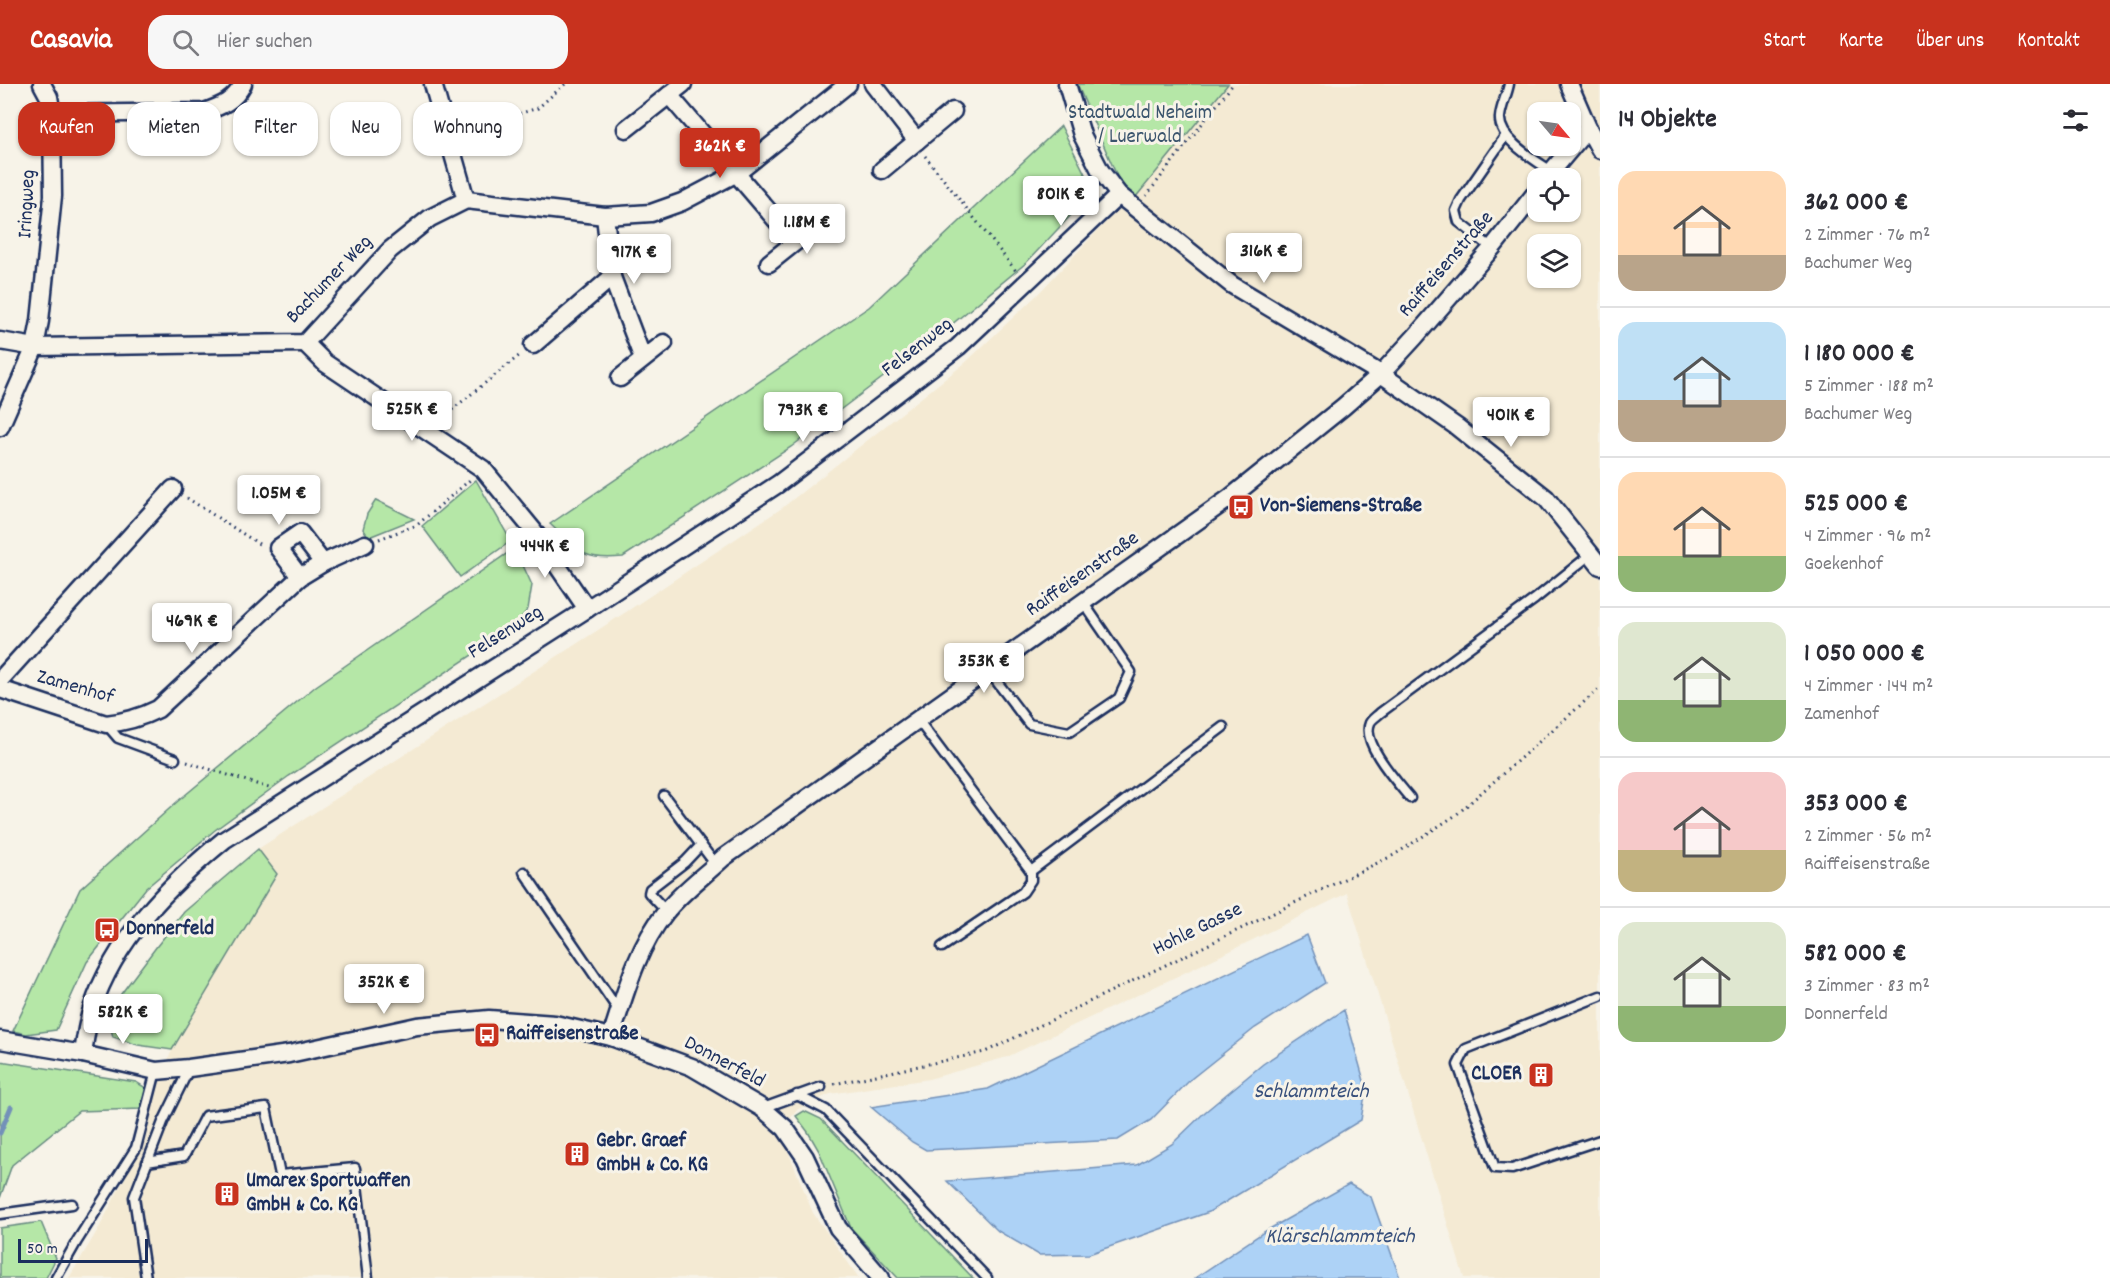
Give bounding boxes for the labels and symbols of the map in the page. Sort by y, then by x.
park label: Stadtwald Neheim / Luerwald [1068,99,1212,153]
north arrow [1527,102,1581,156]
pin: 362K € [671,128,769,179]
street label: Iringweg [11,169,45,239]
pin: 801K € [1012,176,1110,227]
pin: 1.18M € [752,204,862,255]
street label: Raiffeisenstraße [1392,205,1502,325]
street label: Bachumer Weg [280,229,380,331]
pin: 316K € [1215,233,1313,284]
pin: 917K € [585,234,683,285]
street label: Felsenweg [876,311,960,385]
pin: 525K € [363,391,461,442]
pin: 793K € [754,392,852,443]
pin: 401K € [1462,397,1560,448]
pin: 1.05M € [224,475,334,526]
bus stop icon: Von-Siemens-Straße [1226,492,1256,522]
place label: Von-Siemens-Straße [1260,492,1422,522]
street label: Raiffeisenstraße [1020,525,1146,625]
pin: 444K € [496,528,594,579]
street label: Felsenweg [463,598,549,668]
pin: 469K € [143,603,241,654]
pin: 353K € [935,643,1033,694]
street label: Zamenhof [33,663,118,713]
street label: Hohle Gasse [1148,895,1248,965]
bus stop icon: Donnerfeld [92,915,122,945]
place label: Donnerfeld [126,915,214,945]
pin: 352K € [335,964,433,1015]
pin: 582K € [74,994,172,1045]
bus stop icon: Raiffeisenstraße [472,1020,502,1050]
place label: Raiffeisenstraße [506,1020,638,1050]
street label: Donnerfeld [678,1029,770,1097]
place label: CLOER [1471,1060,1522,1090]
building icon: CLOER [1526,1060,1556,1090]
water label: Schlammteich [1253,1077,1369,1108]
place label: Gebr. Graef GmbH & Co. KG [596,1127,708,1181]
building icon: Gebr. Graef GmbH & Co. KG [562,1139,592,1169]
place label: Umarex Sportwaffen GmbH & Co. KG [246,1167,411,1221]
building icon: Umarex Sportwaffen GmbH & Co. KG [212,1179,242,1209]
water label: Klärschlammteich [1265,1222,1416,1253]
scale bar [18,1236,148,1264]

